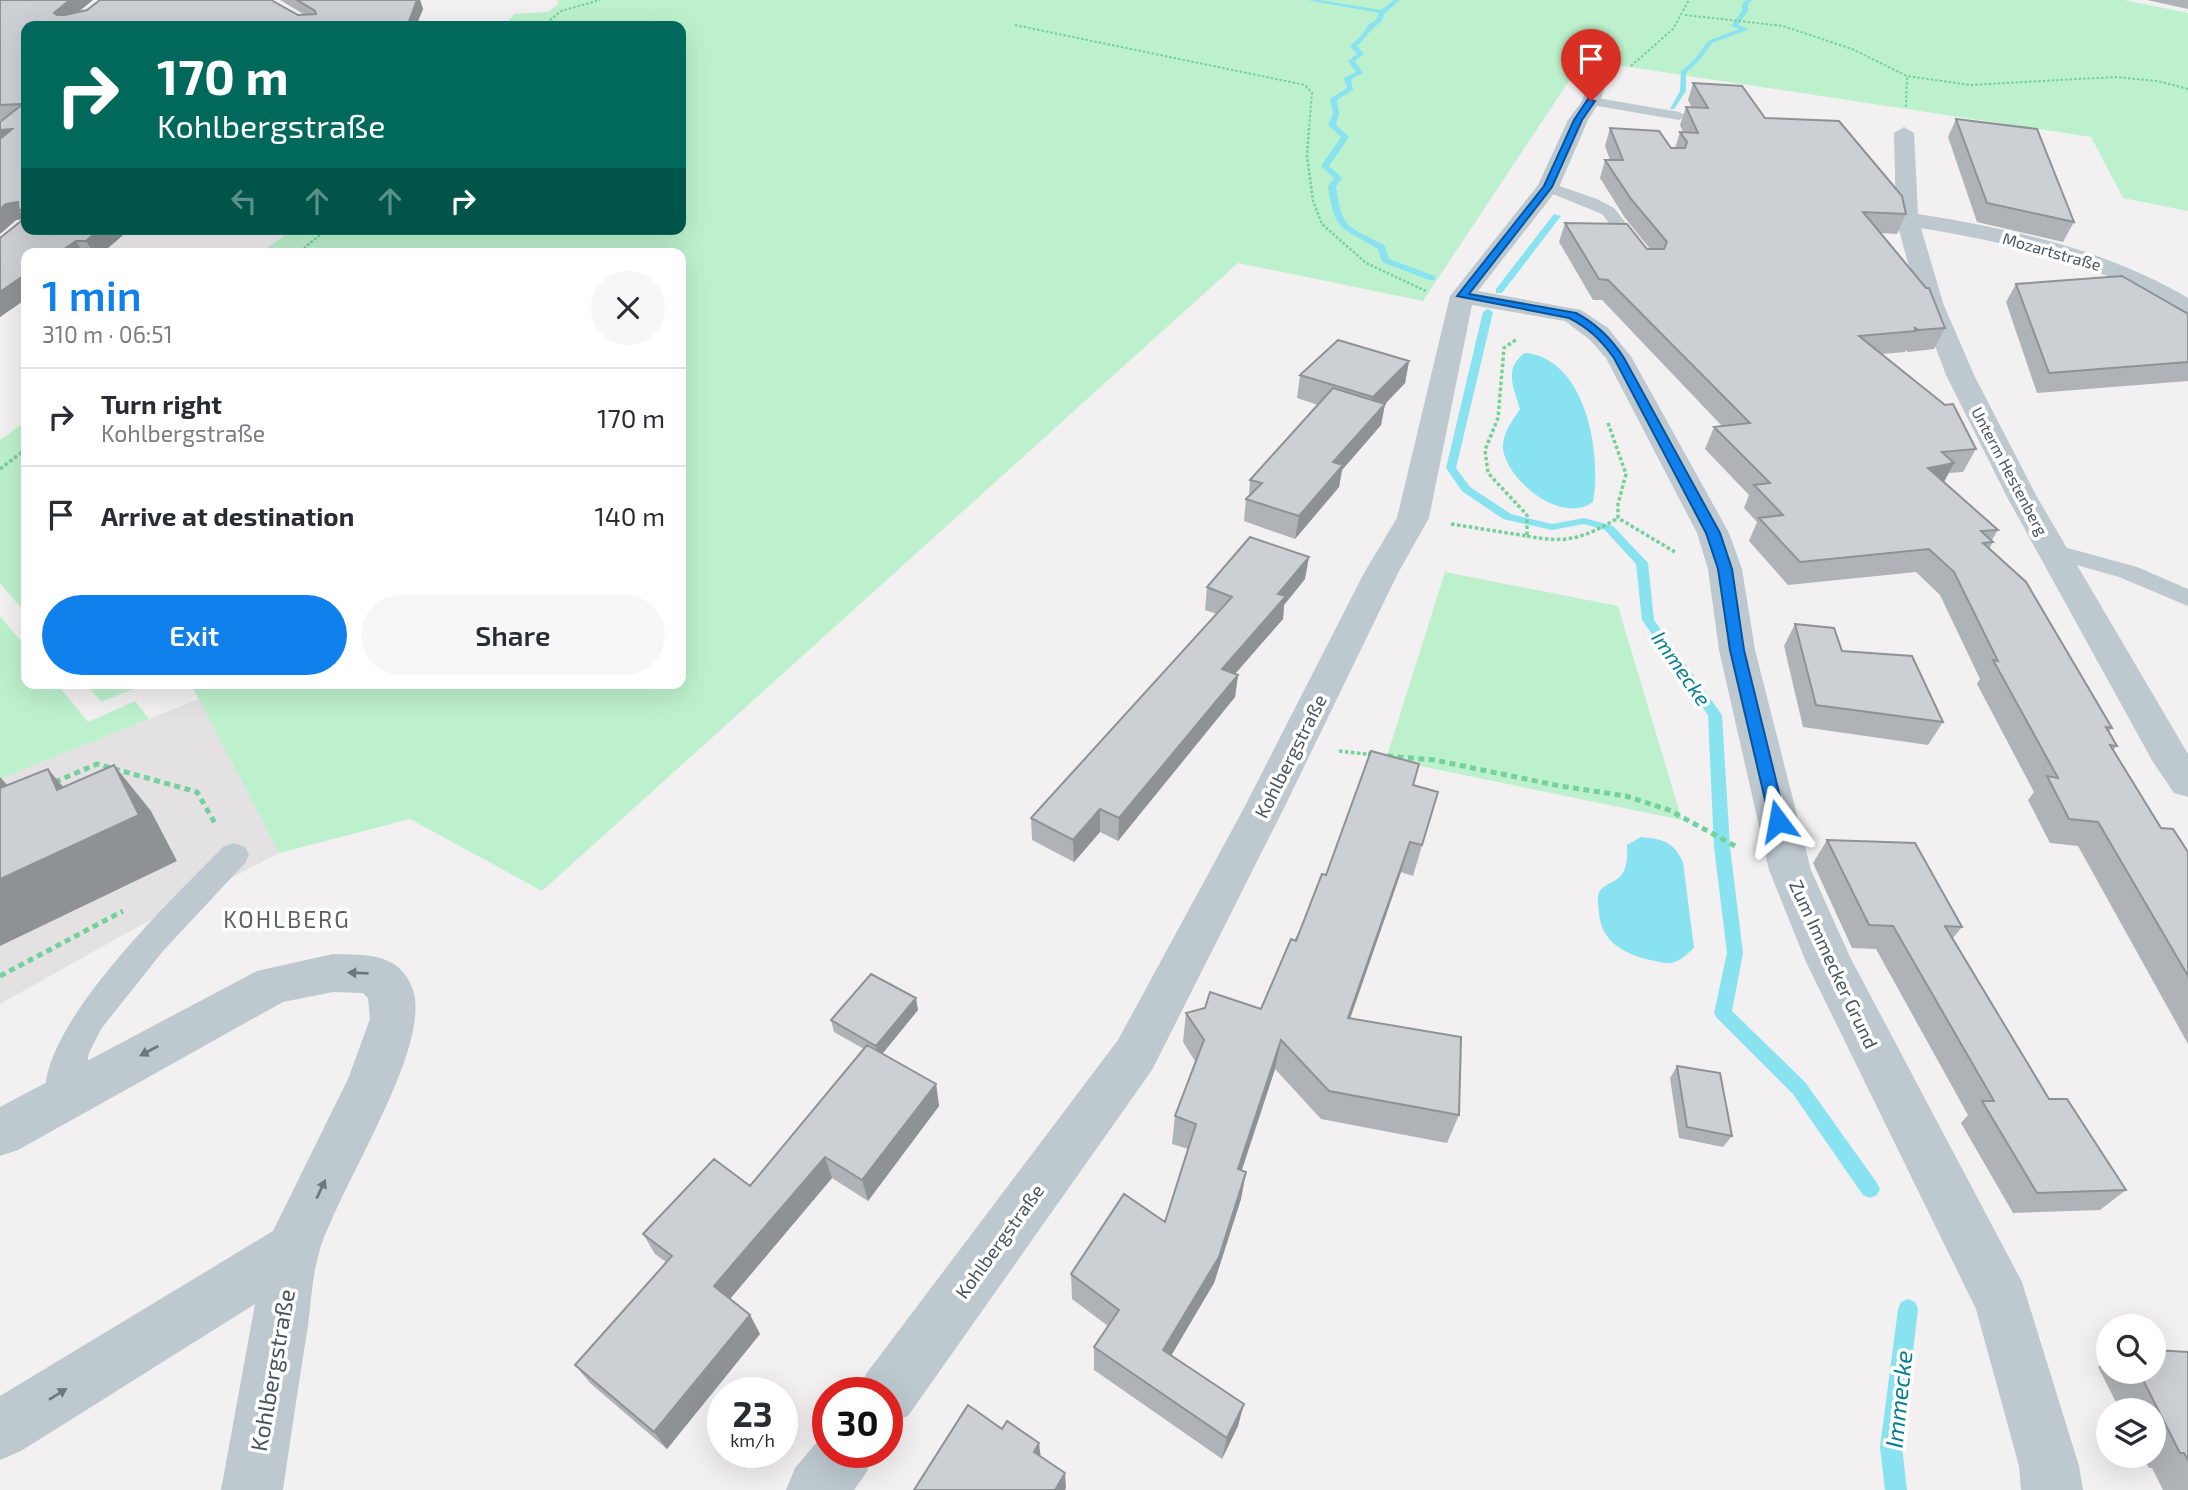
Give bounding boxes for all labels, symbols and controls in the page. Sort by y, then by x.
pin [1561,29,1621,101]
icon: arrive [1572,40,1610,78]
text: 170 m [157,46,289,105]
icon: right [42,49,133,140]
text: Kohlbergstraße [157,106,385,144]
icon: left [225,182,263,220]
icon: ahead [298,182,336,220]
icon: ahead [371,182,409,220]
icon: right [444,182,482,220]
street label: Mozartstraße [2001,228,2103,274]
text: 1 min [42,269,142,319]
button: close [591,271,665,345]
text: 310 m · 06:51 [42,320,173,348]
text: Turn right [101,388,222,419]
icon: right [42,398,80,436]
text: 170 m [597,402,665,433]
street label: Unterm Hestenberg [1968,403,2052,539]
text: Kohlbergstraße [101,419,265,447]
icon: arrive [42,496,80,534]
text: Arrive at destination [101,500,354,531]
text: 140 m [594,500,665,531]
button: Exit [42,595,347,675]
button: Share [361,595,665,675]
water label: Immecke [1647,626,1717,710]
street label: Kohlbergstraße [1249,690,1331,822]
position arrow [1741,784,1815,858]
street label: Zum Immecker Grund [1785,876,1883,1052]
district label: KOHLBERG [223,905,351,933]
one-way arrow [347,968,369,979]
one-way arrow [139,1046,159,1057]
one-way arrow [315,1179,327,1199]
street label: Kohlbergstraße [950,1179,1048,1303]
street label: Kohlbergstraße [244,1287,300,1453]
map controls [2096,1314,2166,1468]
button: search [2096,1314,2166,1384]
water label: Immecke [1878,1349,1918,1449]
speed limit sign: 30 [812,1377,903,1468]
one-way arrow [49,1388,68,1401]
text: 23 [732,1392,773,1434]
button: layers [2096,1398,2166,1468]
text: km/h [730,1429,775,1451]

